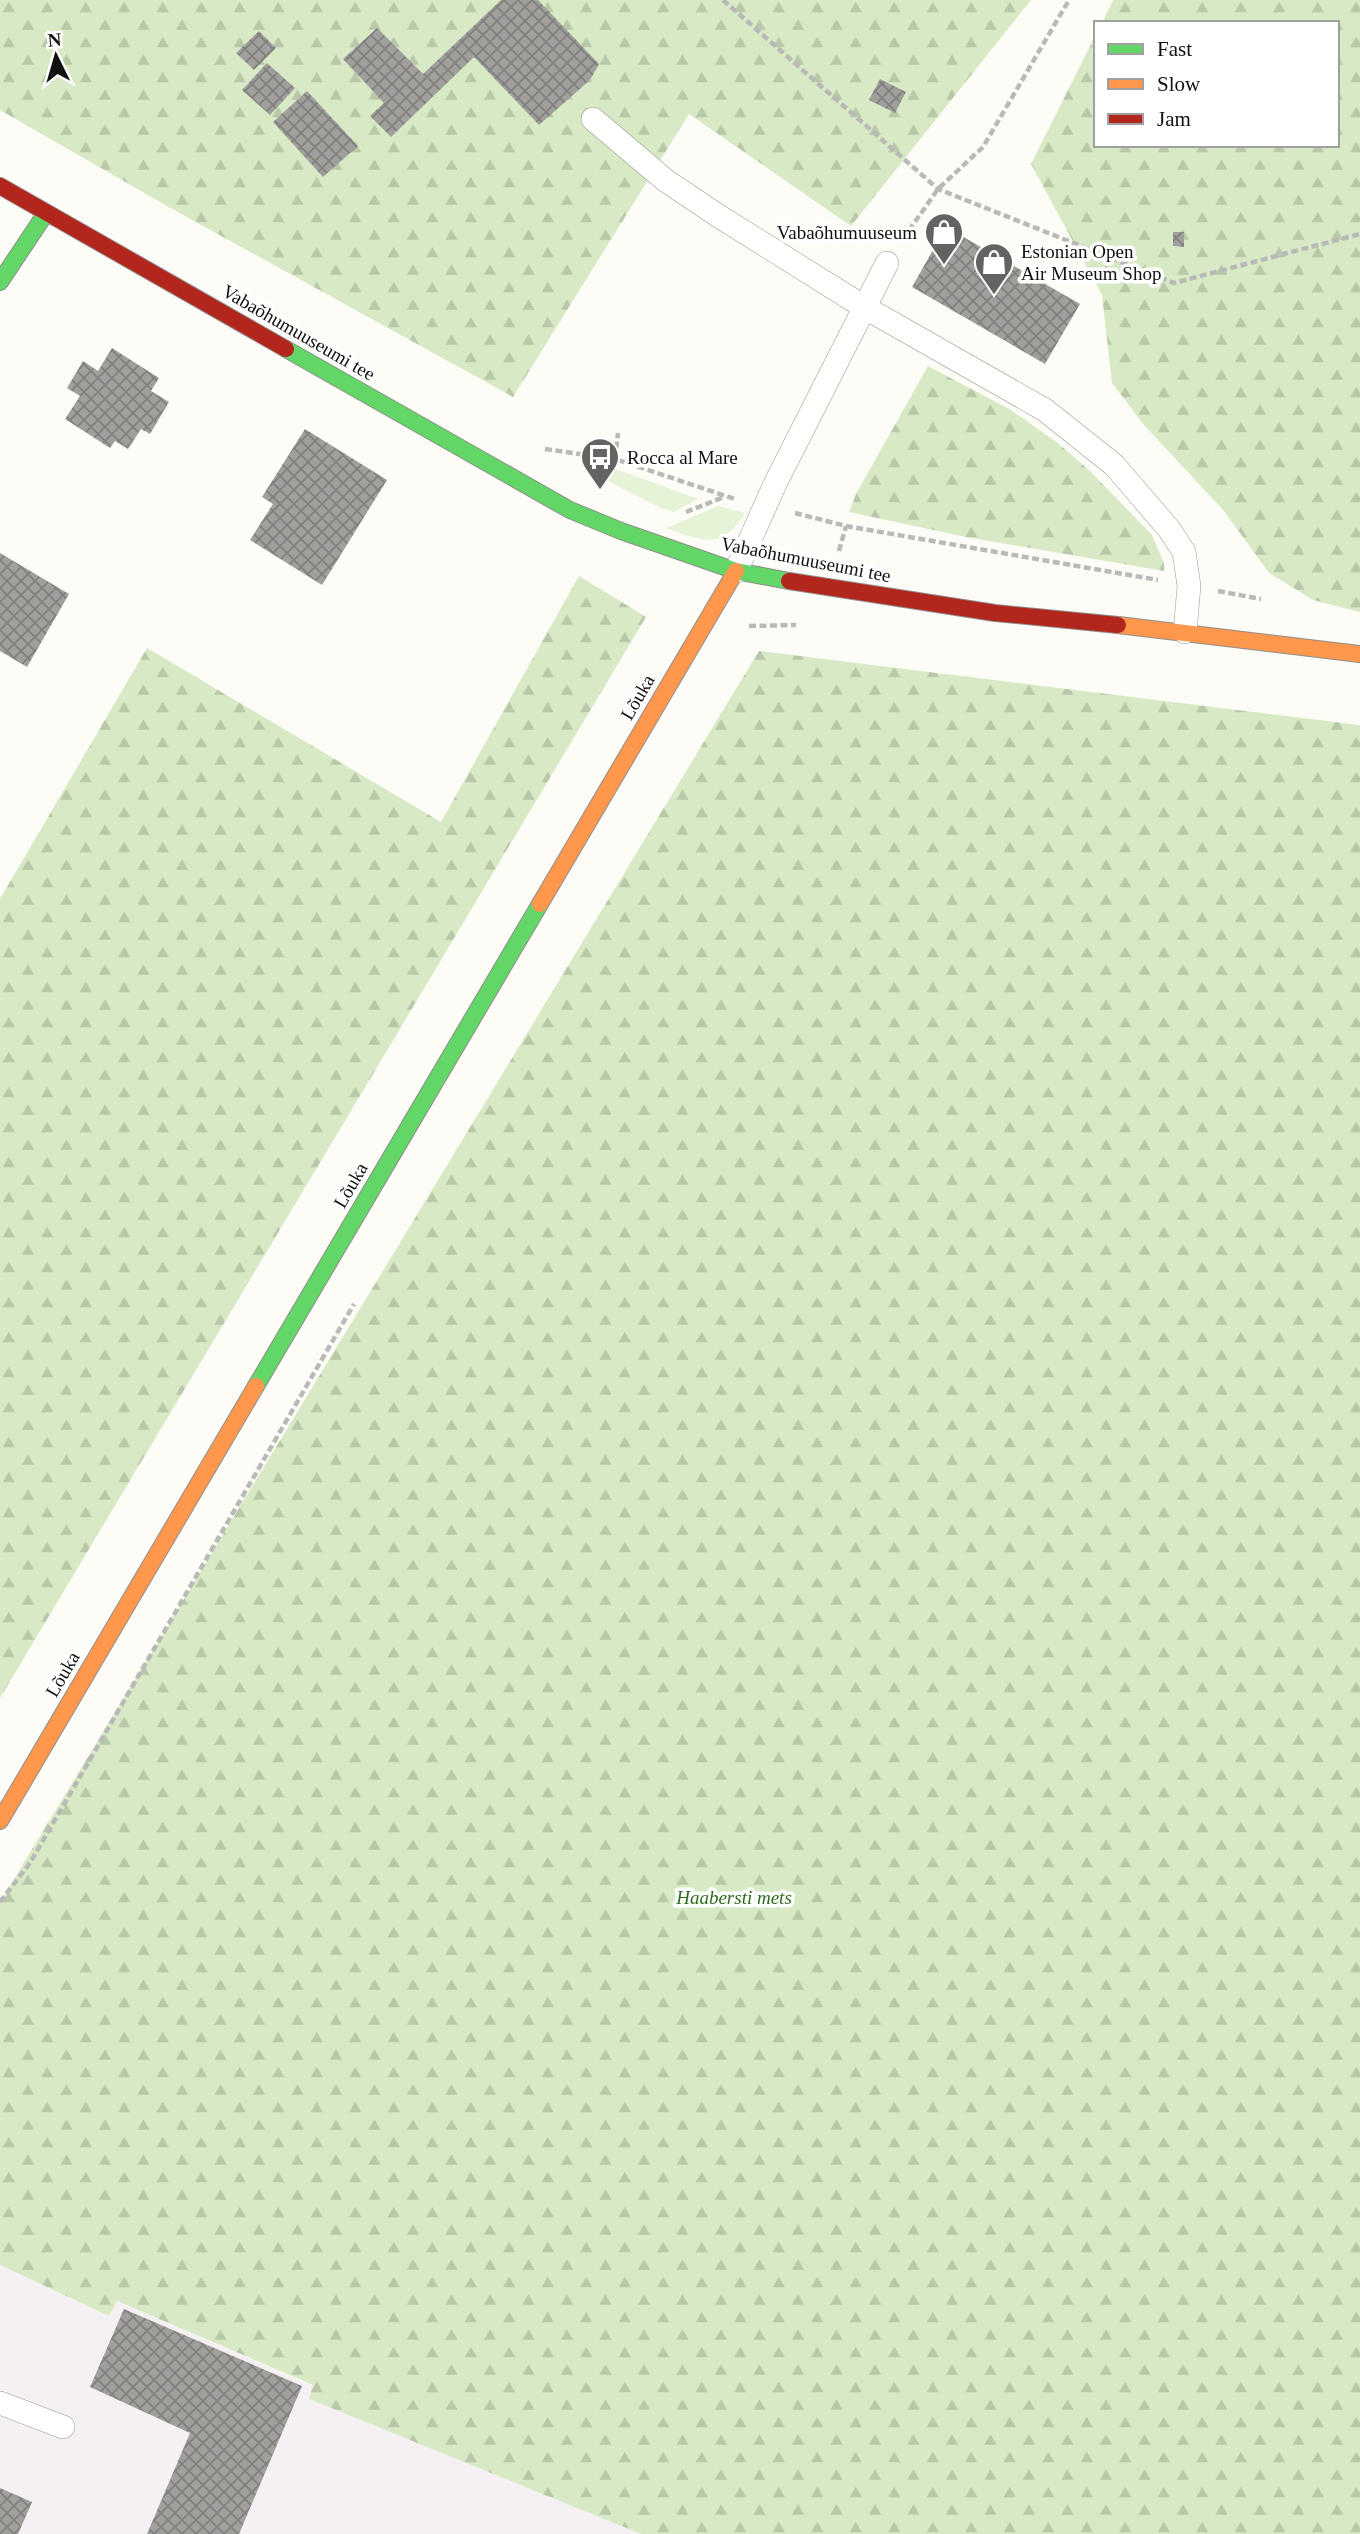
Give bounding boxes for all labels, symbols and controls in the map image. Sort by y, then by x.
north arrow [21,21,91,91]
legend [1094,21,1339,147]
text: N [47,28,63,51]
text: Fast [1157,37,1192,61]
text: Slow [1157,72,1201,96]
text: Jam [1157,107,1191,131]
shop icon: Vabaõhumuuseum [923,211,965,266]
place label: Vabaõhumuuseum [777,222,917,243]
shop icon: Estonian Open Air Museum Shop [973,241,1015,296]
place label: Estonian Open Air Museum Shop [1021,241,1161,284]
street label: Vabaõhumuuseumi tee [219,280,379,385]
bus stop icon: Rocca al Mare [579,436,621,491]
place label: Rocca al Mare [627,447,738,468]
street label: Vabaõhumuuseumi tee [719,533,893,586]
street label: Lõuka [616,670,659,724]
street label: Lõuka [329,1158,372,1212]
street label: Lõuka [41,1647,84,1701]
park label: Haabersti mets [675,1887,792,1908]

